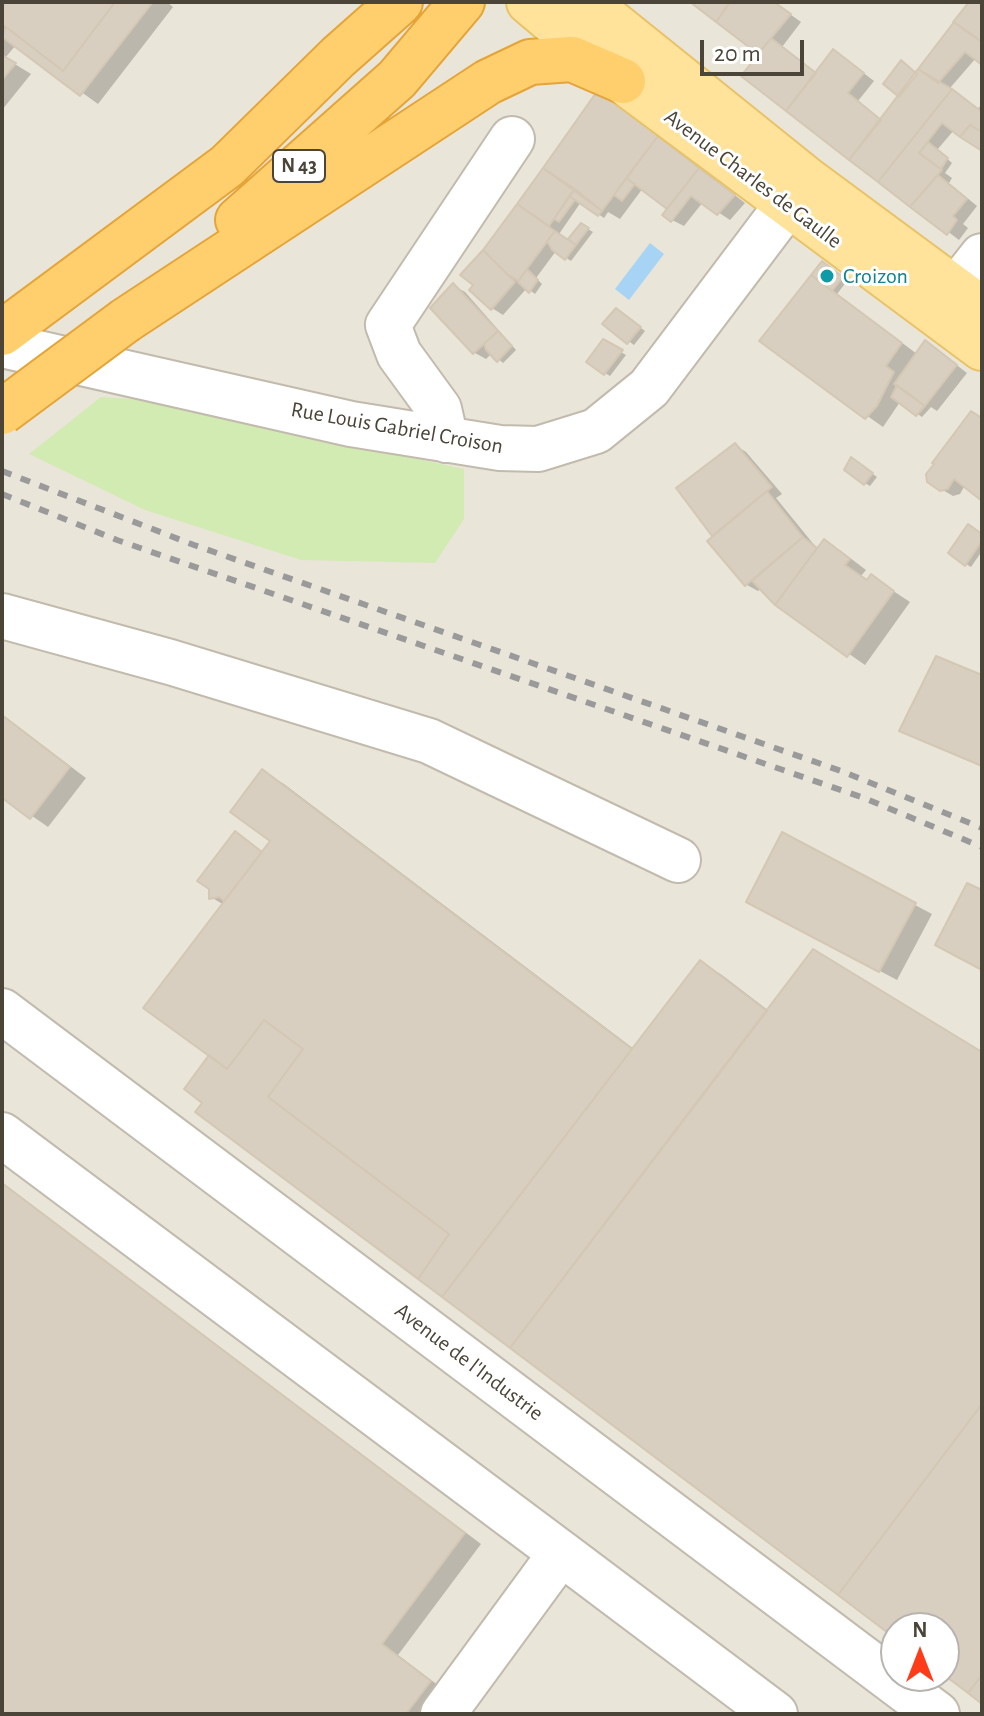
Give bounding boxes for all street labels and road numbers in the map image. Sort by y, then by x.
street label: Avenue Charles de Gaulle [659,104,847,254]
road number: N 43 [273,150,325,182]
street label: Rue Louis Gabriel Croison [289,396,505,460]
street label: Avenue de l'Industrie [389,1297,549,1427]

